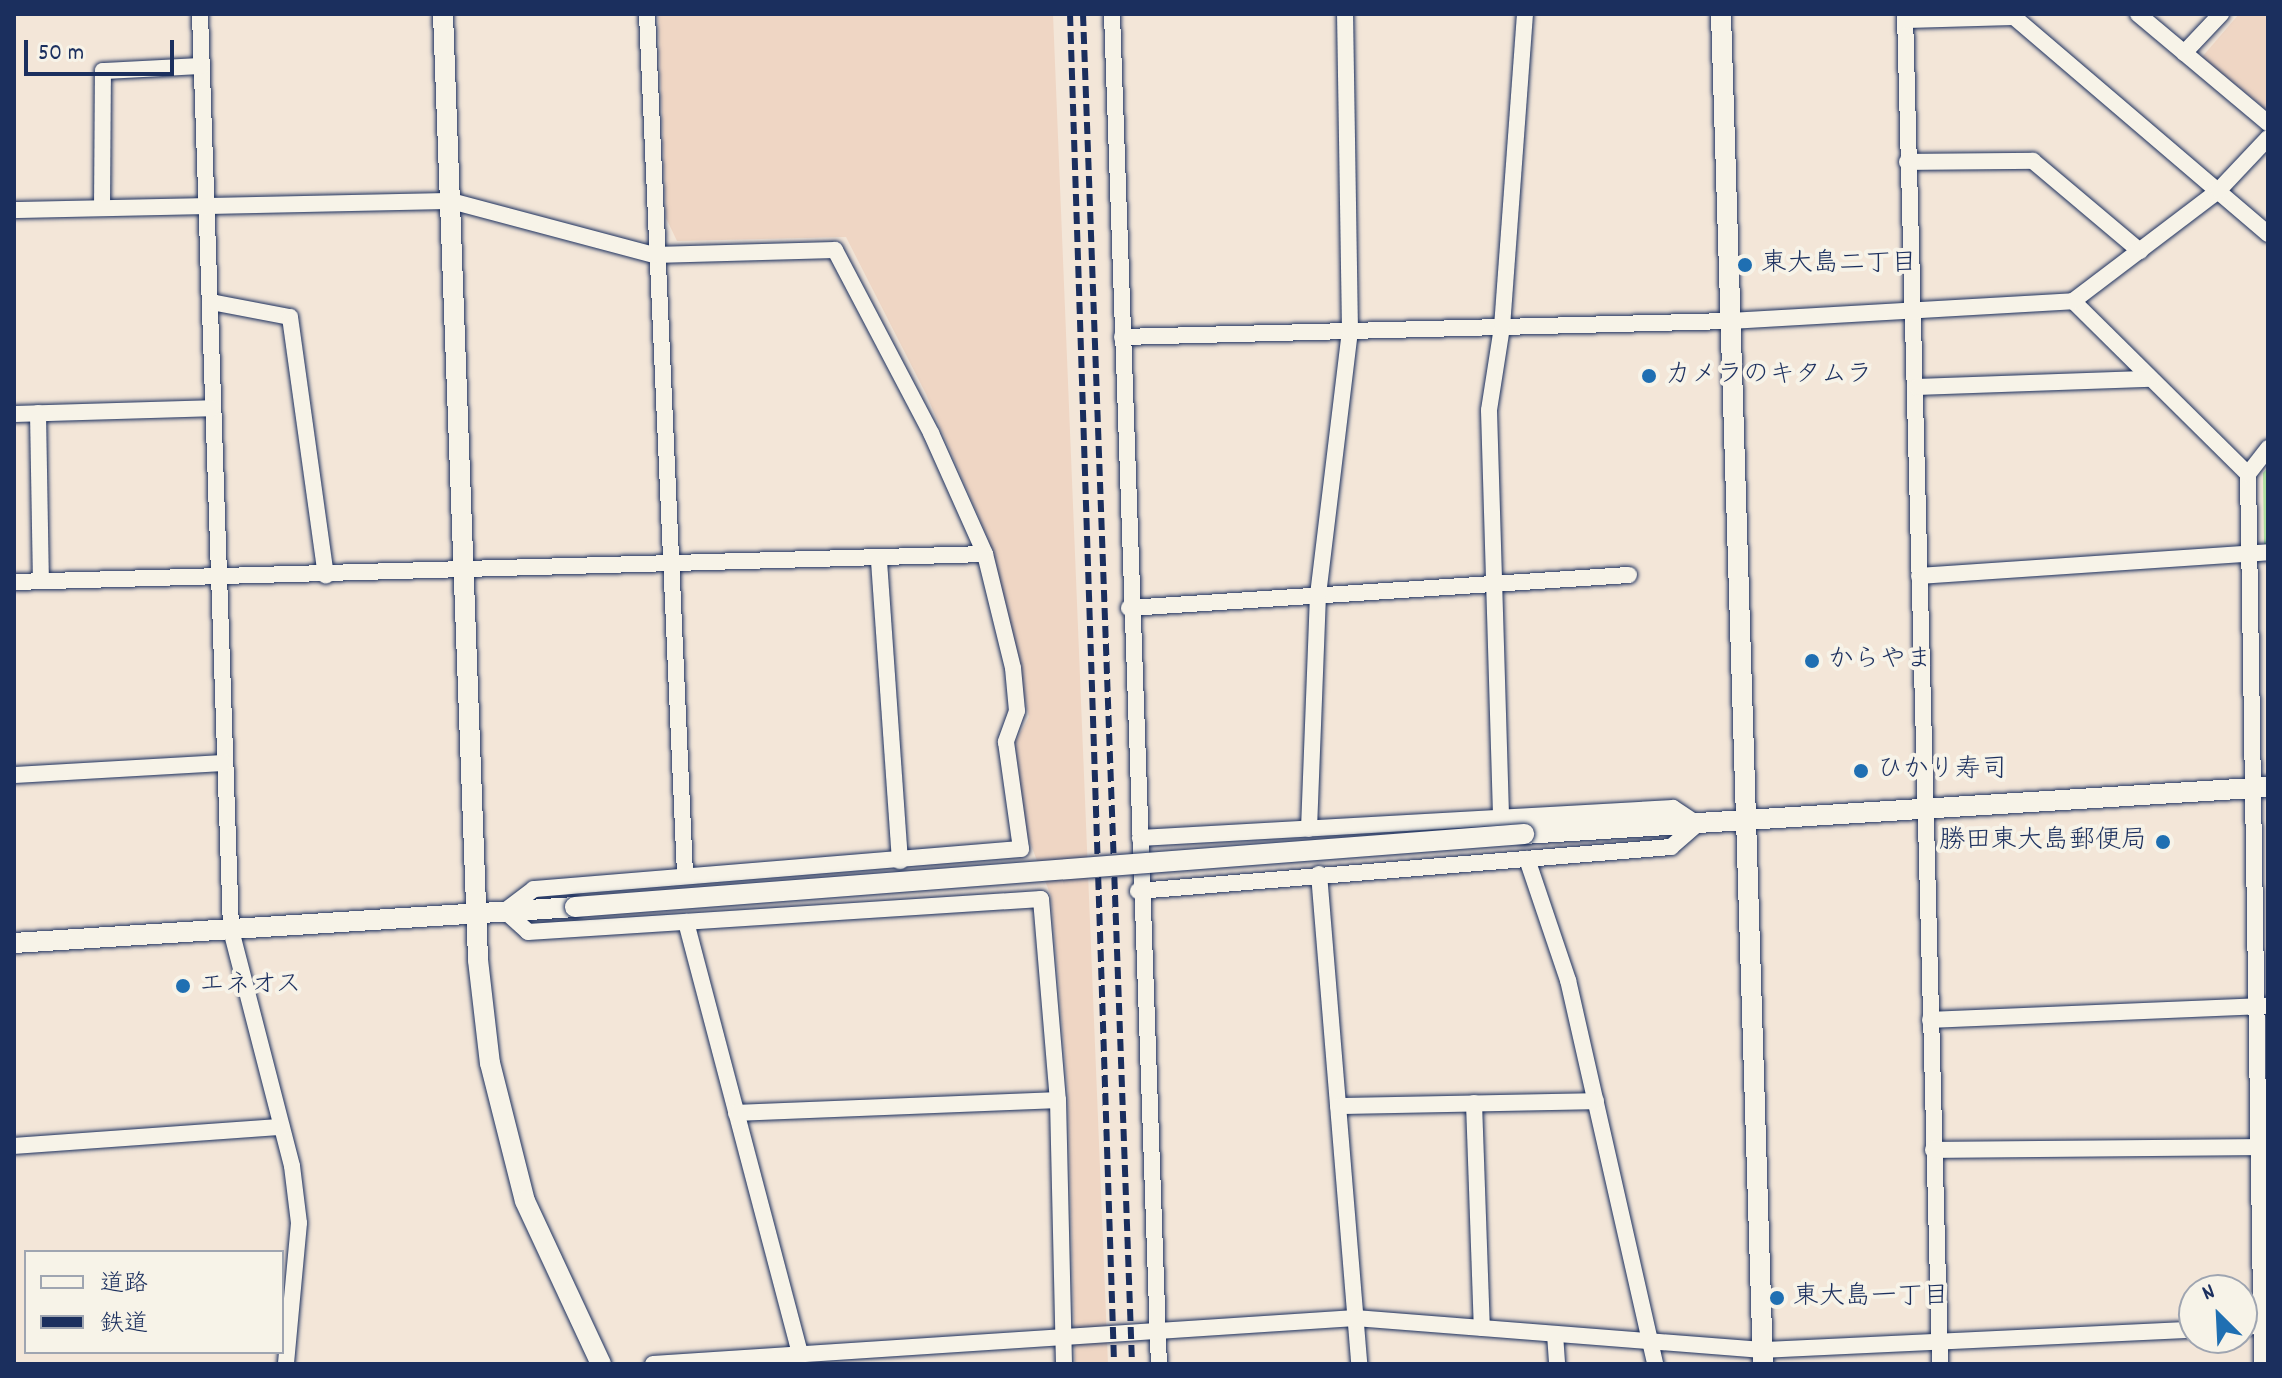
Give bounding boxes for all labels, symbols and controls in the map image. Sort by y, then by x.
scale bar [28,24,178,74]
text: 50 m [38,37,84,71]
place label: 東大島二丁目 [1761,249,1917,281]
marker: 東大島二丁目 [1736,256,1754,274]
place label: カメラのキタムラ [1665,360,1873,392]
marker: カメラのキタムラ [1640,367,1658,385]
place label: からやま [1828,645,1932,677]
marker: からやま [1803,652,1821,670]
place label: ひかり寿司 [1877,755,2007,787]
marker: ひかり寿司 [1852,762,1870,780]
place label: 勝田東大島郵便局 [1939,826,2147,858]
marker: 勝田東大島郵便局 [2154,833,2172,851]
place label: エネオス [199,970,303,1002]
marker: エネオス [174,977,192,995]
legend [24,1250,284,1354]
text: 道路 [100,1268,148,1302]
north arrow [2178,1274,2258,1354]
text: N [2198,1277,2220,1310]
place label: 東大島一丁目 [1793,1282,1949,1314]
marker: 東大島一丁目 [1768,1289,1786,1307]
text: 鉄道 [100,1308,148,1342]

